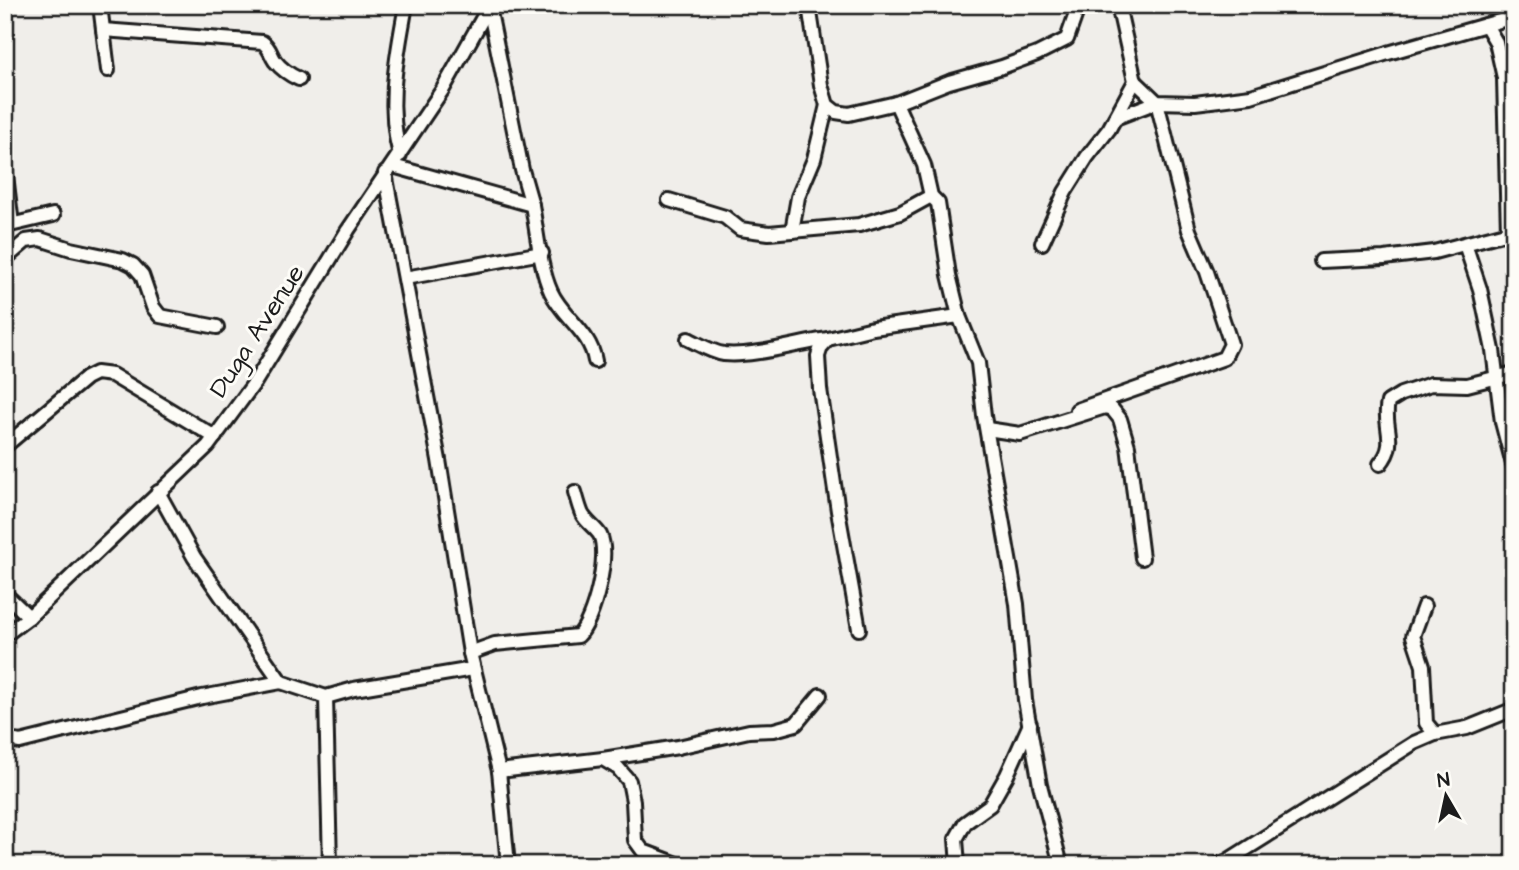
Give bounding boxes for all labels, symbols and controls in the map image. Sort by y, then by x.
street label: Duga Avenue [201,258,315,405]
north arrow [1410,762,1480,832]
text: N [1436,766,1452,795]

